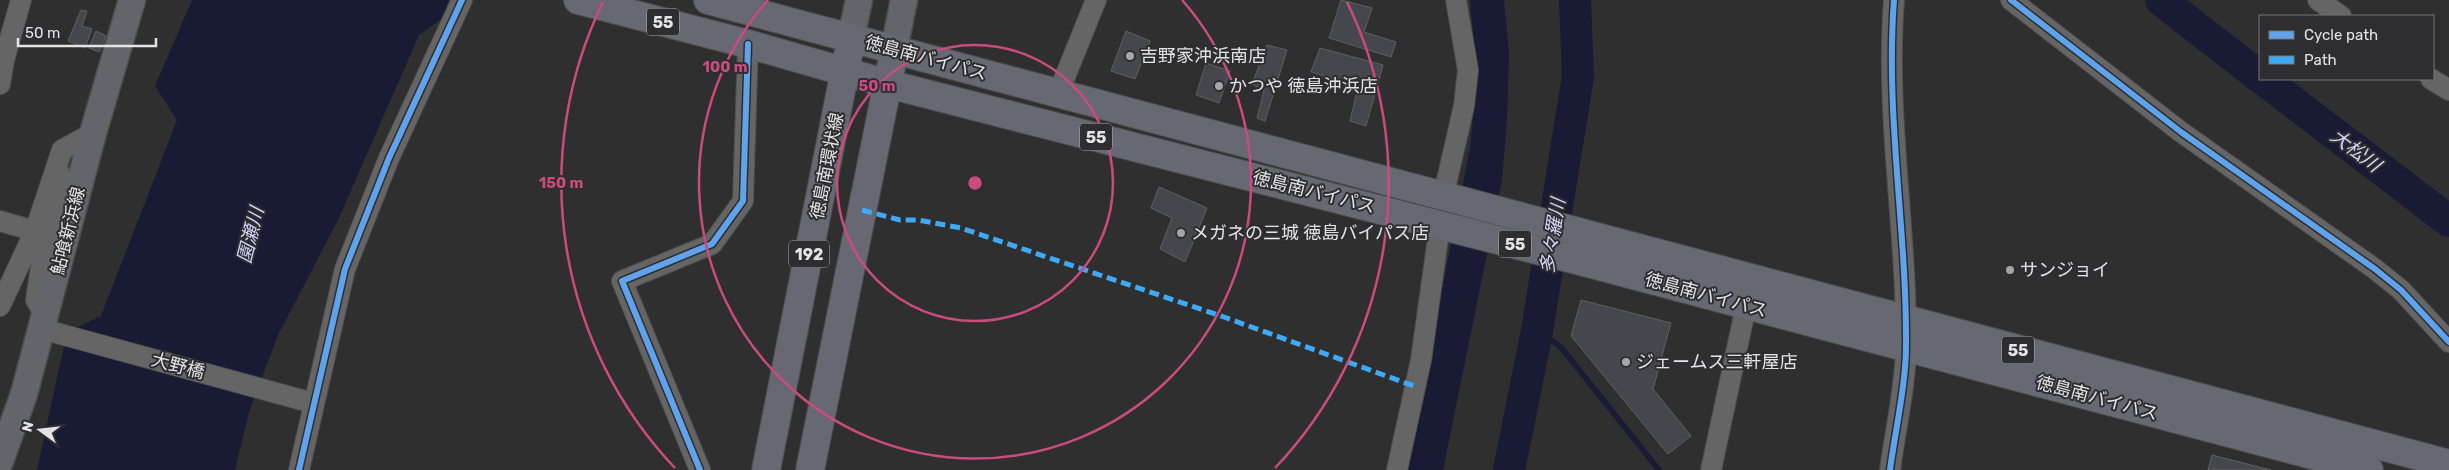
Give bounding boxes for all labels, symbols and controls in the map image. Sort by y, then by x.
road number: 55 [647,8,679,36]
scale bar [18,15,155,47]
legend [2259,15,2434,80]
text: 50 m [25,24,60,42]
text: Cycle path [2304,26,2378,44]
street label: 徳島南バイパス [862,31,990,85]
place label: 吉野家沖浜南店 [1140,45,1266,67]
marker: 吉野家沖浜南店 [1124,50,1136,62]
text: Path [2304,51,2337,69]
text: 100 m [703,58,747,76]
place label: かつや 徳島沖浜店 [1229,75,1377,97]
text: 50 m [859,77,895,95]
marker: かつや 徳島沖浜店 [1213,80,1225,92]
street label: 徳島南環状線 [806,111,848,221]
road number: 55 [1080,124,1112,150]
water label: 大松川 [2326,124,2387,178]
street label: 徳島南バイパス [1250,166,1378,218]
text: 150 m [539,174,583,192]
centre of rings [966,174,984,192]
street label: 鮎喰新浜線 [46,185,90,277]
water label: 多々羅川 [1535,195,1570,275]
water label: 園瀬川 [232,203,269,266]
place label: メガネの三城 徳島バイパス店 [1191,222,1429,244]
marker: メガネの三城 徳島バイパス店 [1175,227,1187,239]
road number: 55 [1499,230,1531,258]
road number: 192 [789,240,829,268]
place label: サンジョイ [2020,259,2110,281]
marker: サンジョイ [2004,264,2016,276]
street label: 徳島南バイパス [1642,268,1770,322]
road number: 55 [2002,336,2034,364]
street label: 大野橋 [149,348,207,384]
place label: ジェームス三軒屋店 [1636,351,1797,373]
marker: ジェームス三軒屋店 [1620,356,1632,368]
street label: 徳島南バイパス [2033,371,2161,425]
north arrow [15,405,65,455]
text: N [18,420,37,434]

